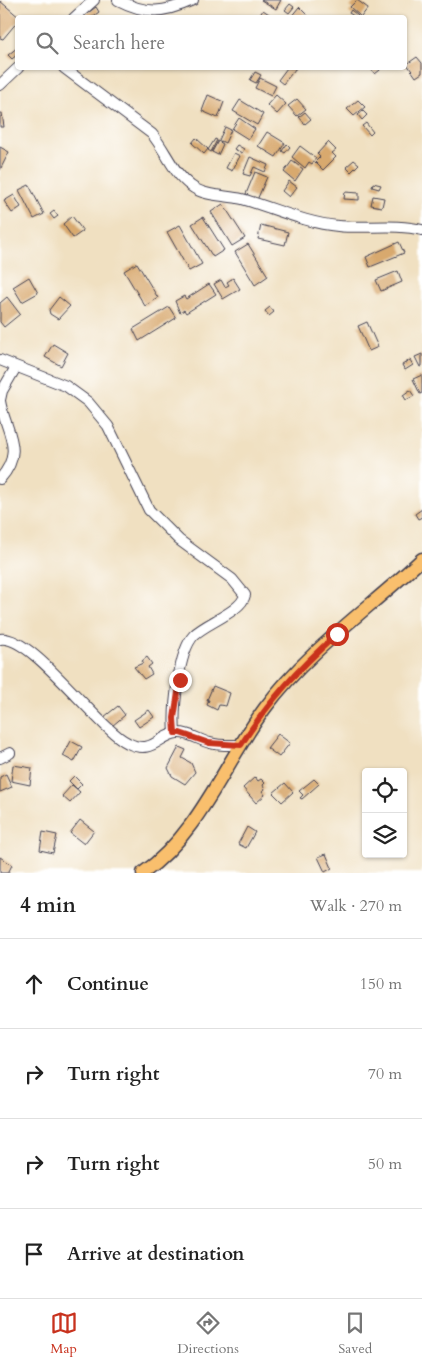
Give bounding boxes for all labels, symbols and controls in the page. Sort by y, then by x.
search box [15,15,407,70]
icon: search [33,29,61,57]
text: Search here [73,30,165,56]
route start [326,623,349,646]
route end [169,669,192,692]
map controls [362,768,407,858]
button: locate [362,768,407,813]
button: layers [362,813,407,858]
text: 4 min [20,891,76,920]
text: Walk · 270 m [310,895,402,917]
icon: ahead [20,970,48,998]
text: Continue [67,971,149,997]
text: 150 m [360,973,402,995]
icon: right [20,1060,48,1088]
text: Turn right [67,1061,159,1087]
text: 70 m [368,1063,402,1085]
icon: right [20,1150,48,1178]
text: Turn right [67,1151,159,1177]
text: 50 m [368,1153,402,1175]
icon: arrive [20,1240,48,1268]
text: Arrive at destination [67,1241,244,1267]
tab: Map [50,1309,78,1358]
tab: Directions [177,1309,239,1358]
tab: Saved [338,1309,372,1358]

